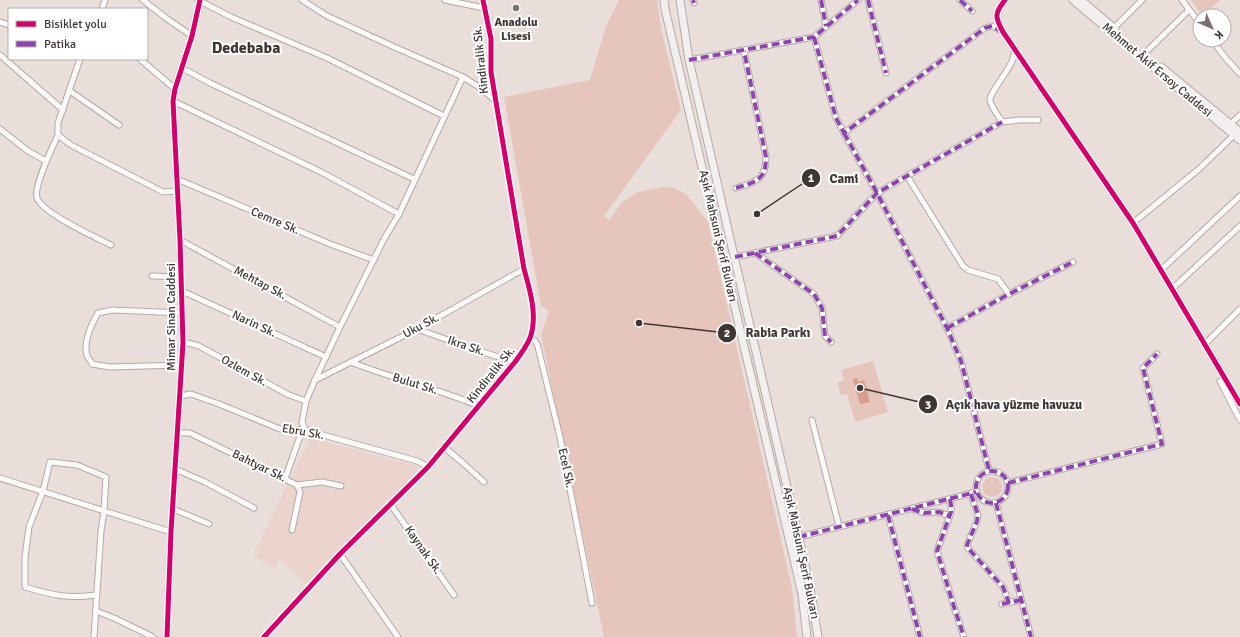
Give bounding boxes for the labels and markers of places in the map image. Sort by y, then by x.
marker: Anadolu Lisesi [511,3,521,13]
place label: Anadolu Lisesi [494,15,538,44]
callout: Cami [801,166,866,191]
callout: Rabia Parkı [717,320,818,345]
callout: Açık hava yüzme havuzu [918,392,1090,417]

